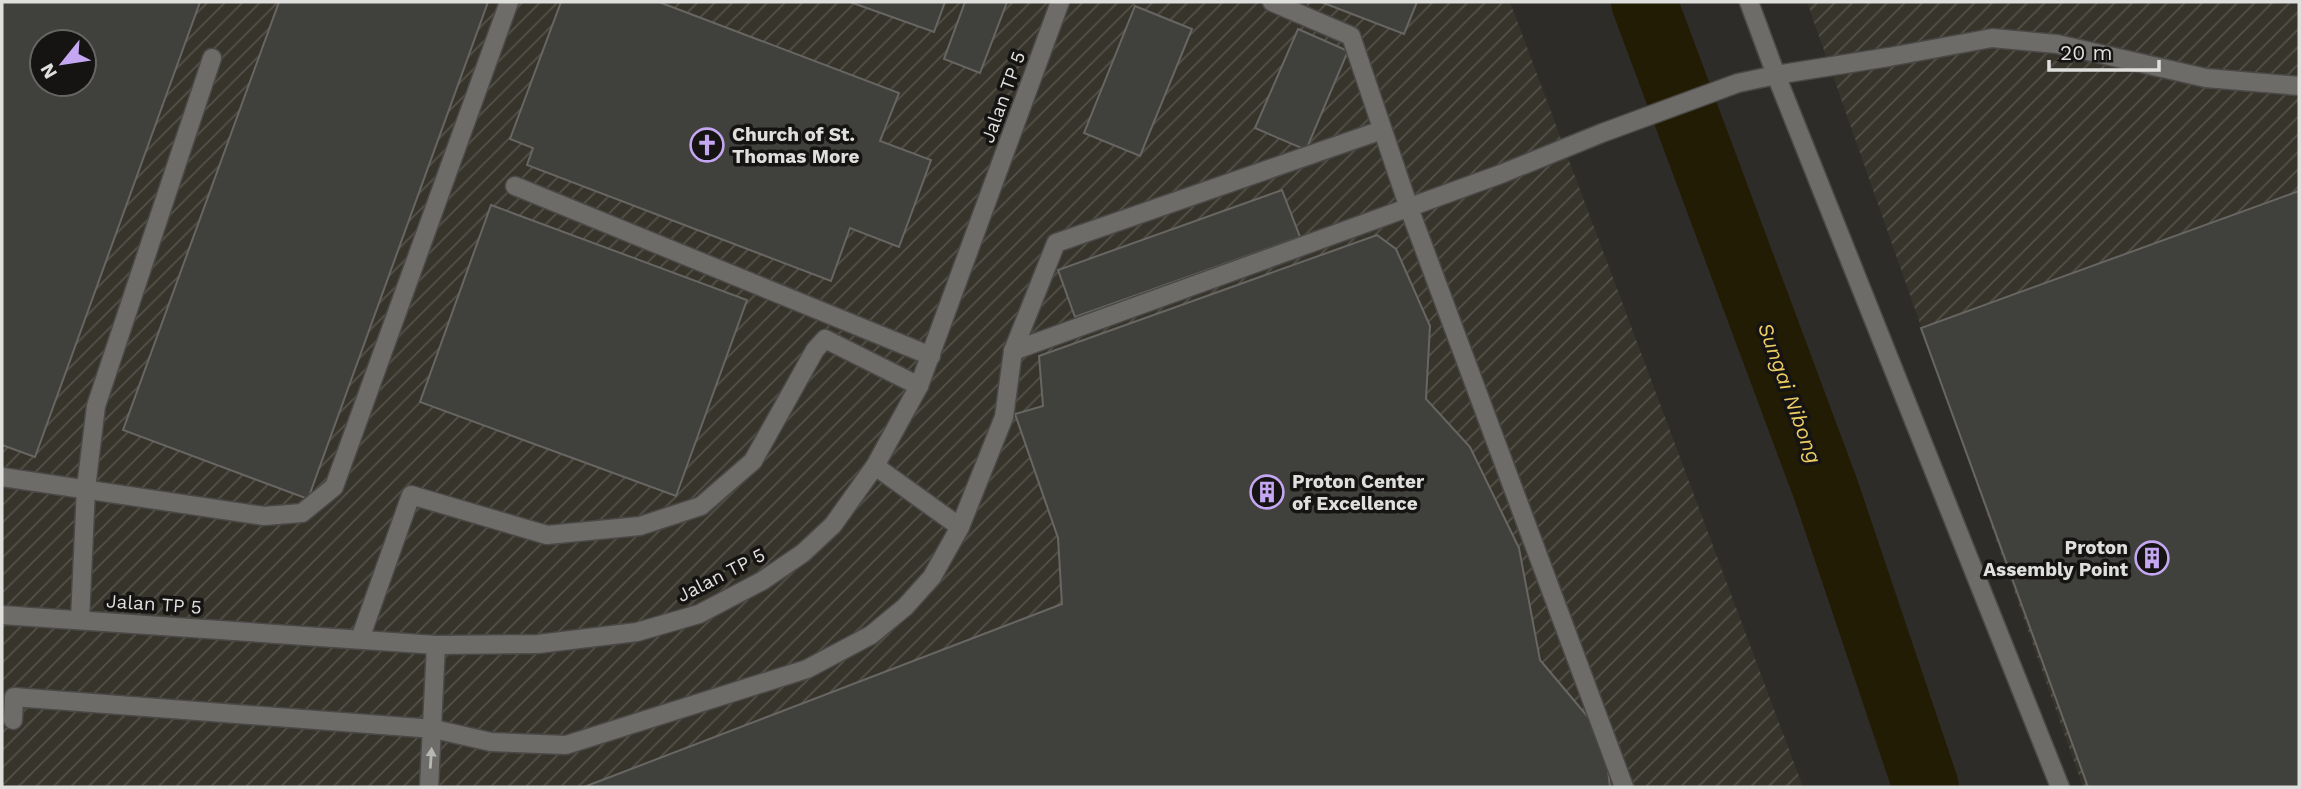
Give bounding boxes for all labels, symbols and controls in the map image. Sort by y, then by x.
north arrow [28,28,98,98]
scale bar [2049,28,2159,72]
text: 20 m [2060,40,2112,65]
street label: Jalan TP 5 [976,48,1030,146]
text: N [35,59,62,83]
place label: Church of St. Thomas More [732,123,860,168]
church icon: Church of St. Thomas More [688,126,726,164]
water label: Sungai Nibong [1753,319,1827,467]
place label: Proton Center of Excellence [1292,470,1425,515]
building icon: Proton Center of Excellence [1248,473,1286,511]
place label: Proton Assembly Point [1983,536,2129,581]
building icon: Proton Assembly Point [2133,539,2171,577]
street label: Jalan TP 5 [673,543,769,607]
street label: Jalan TP 5 [105,589,203,619]
one-way arrow [426,747,437,769]

